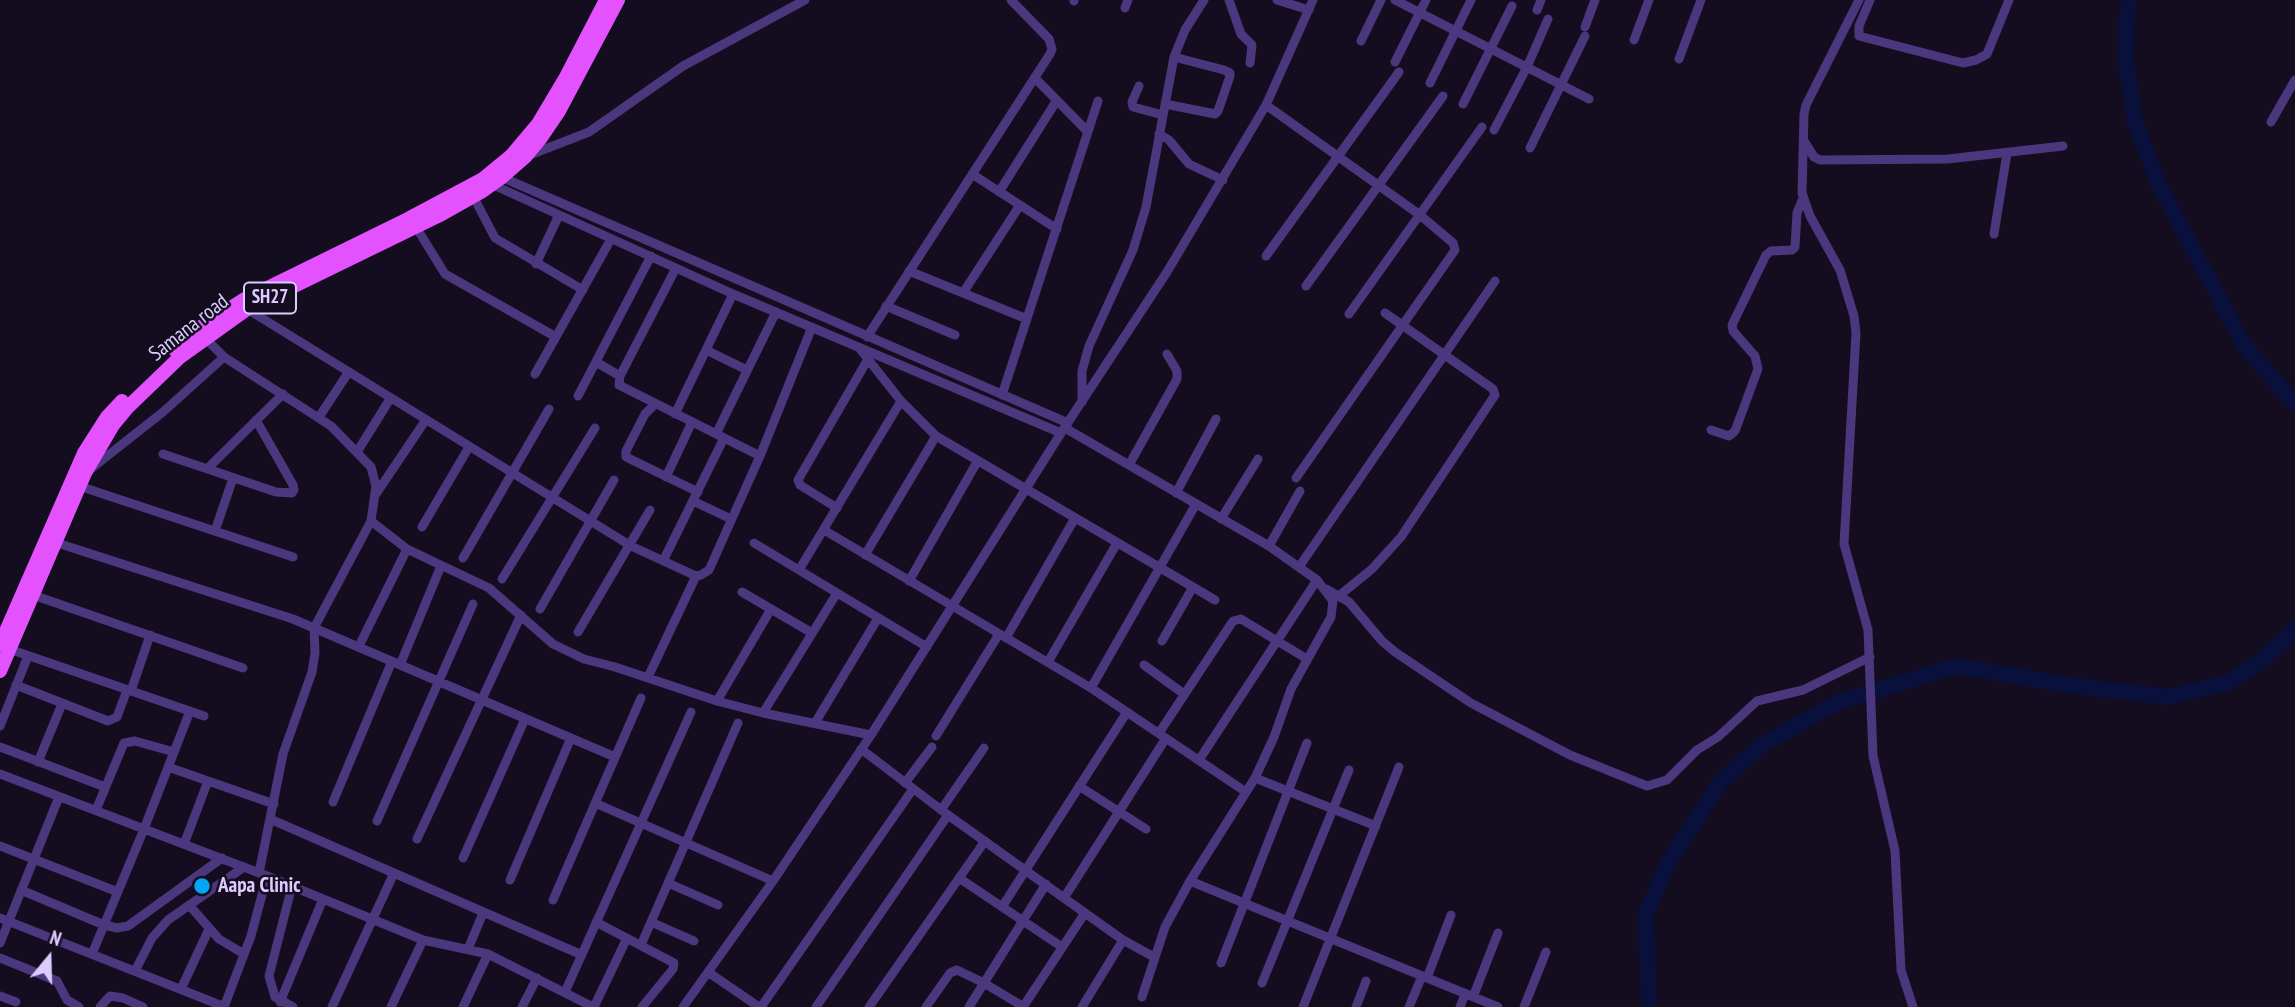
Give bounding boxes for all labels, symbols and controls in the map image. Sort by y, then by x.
road number: SH27 [244,282,296,314]
street label: Samana road [144,289,234,367]
place label: Aapa Clinic [218,873,300,899]
marker: Aapa Clinic [192,876,212,896]
north arrow [14,923,84,993]
text: N [47,925,65,951]

